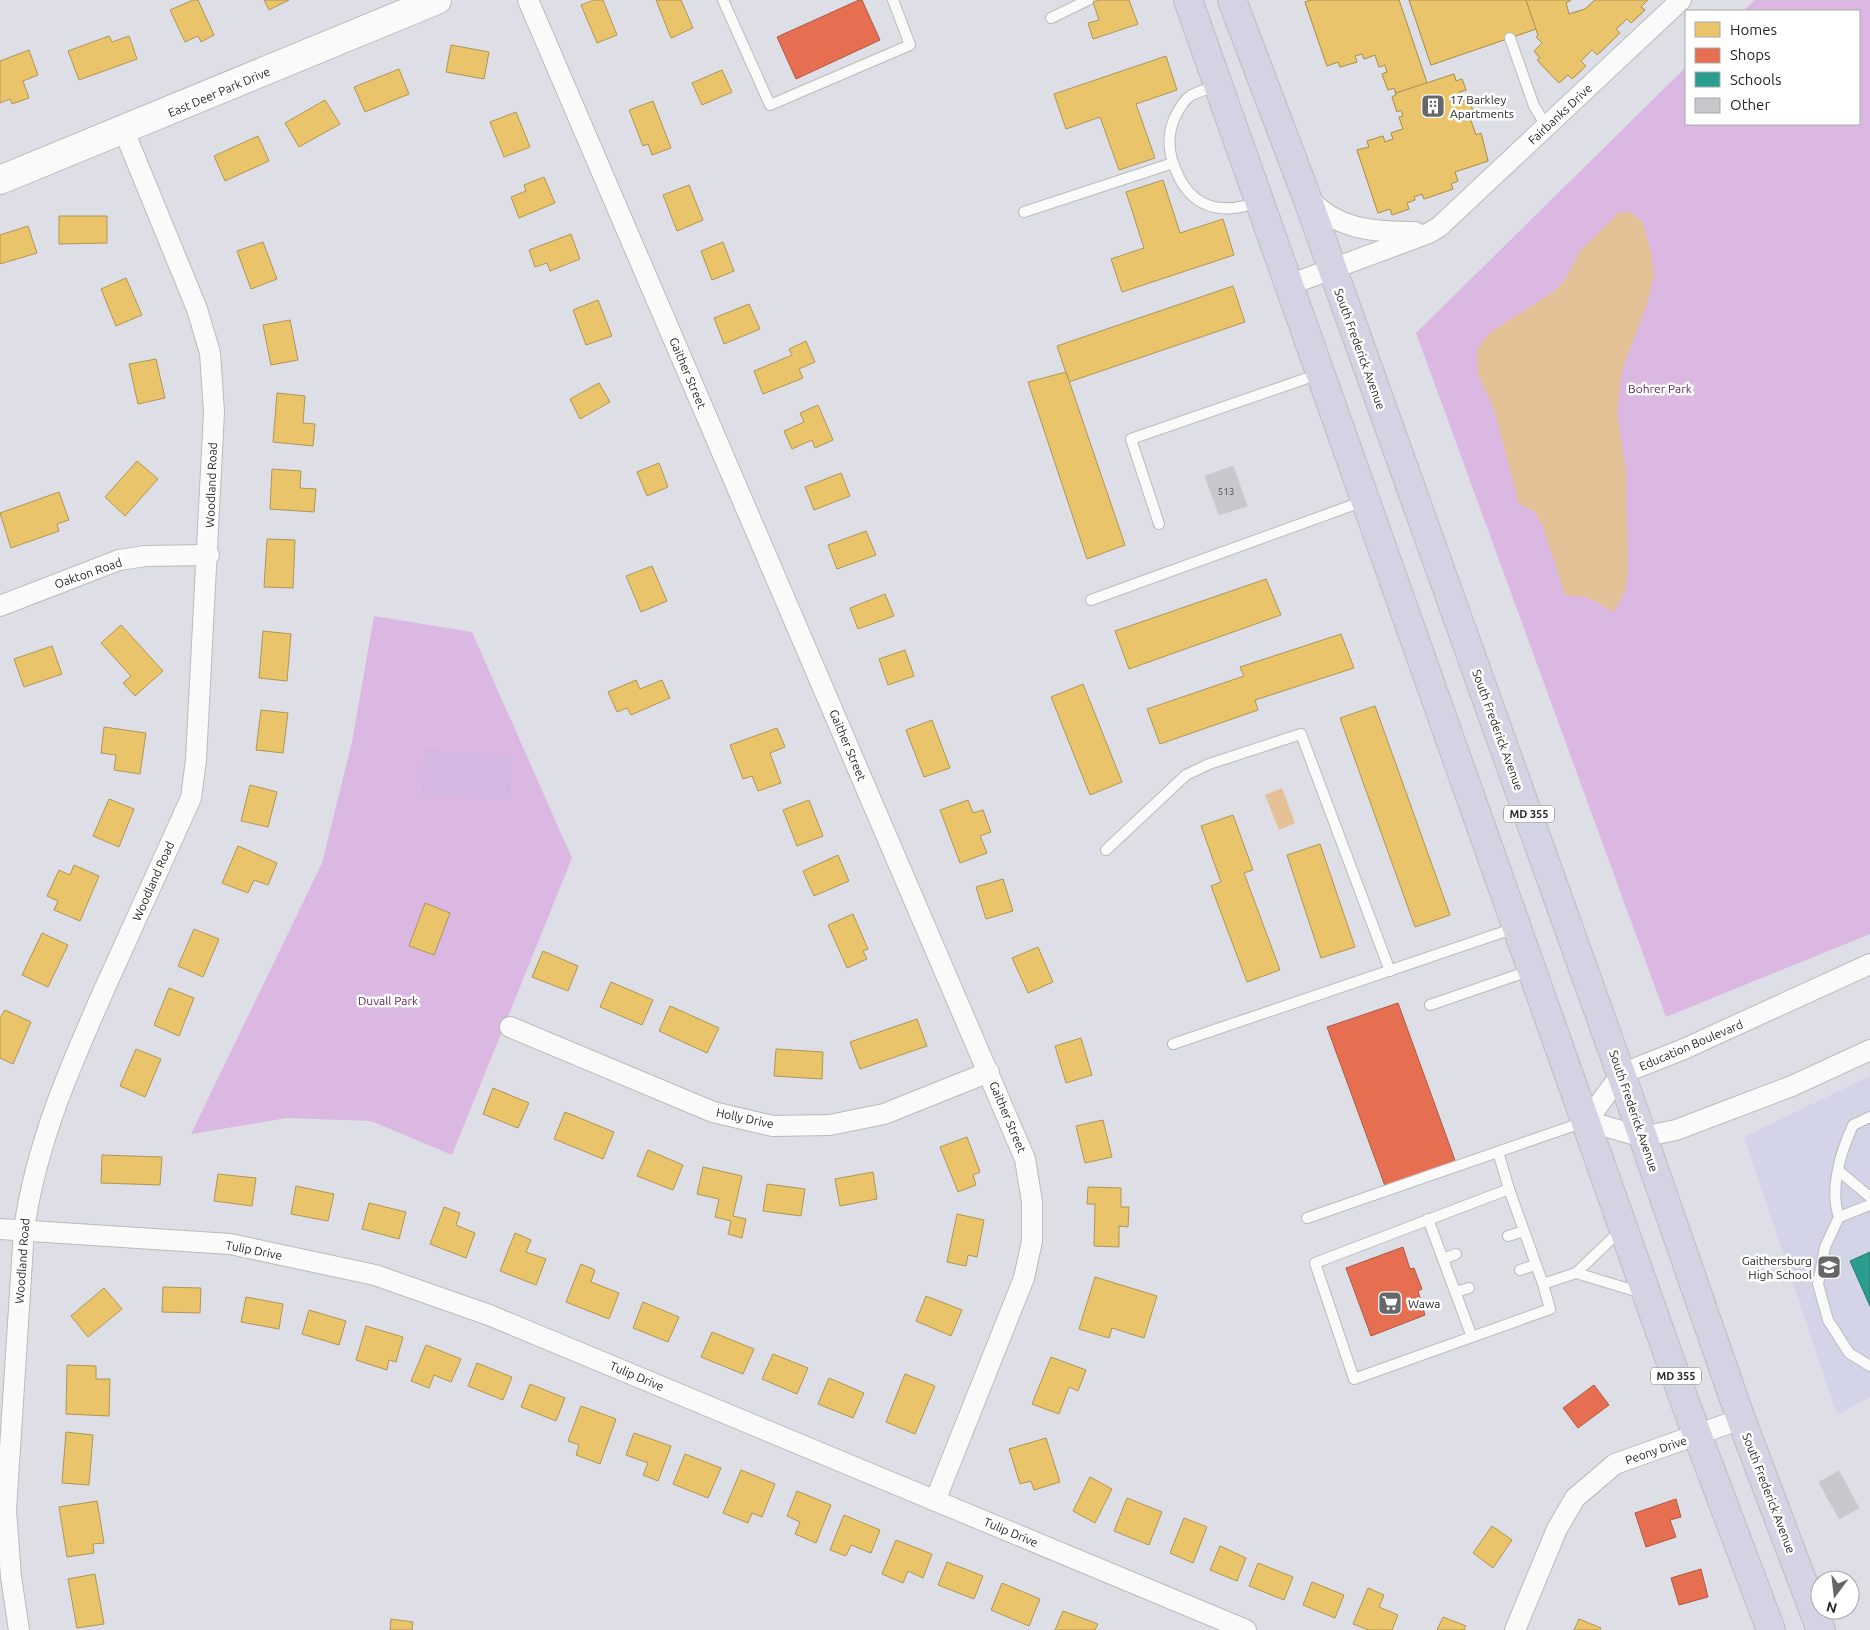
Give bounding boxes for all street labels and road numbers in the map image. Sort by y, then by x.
street label: East Deer Park Drive [166,65,272,119]
street label: Fairbanks Drive [1526,81,1594,147]
street label: South Frederick Avenue [1332,287,1388,411]
street label: Gaither Street [667,335,709,411]
street label: Woodland Road [203,442,219,528]
street label: Oakton Road [53,555,123,591]
street label: South Frederick Avenue [1470,668,1526,792]
street label: Gaither Street [827,707,869,783]
road number: MD 355 [1504,806,1554,822]
street label: Woodland Road [130,839,176,923]
street label: Education Boulevard [1637,1017,1745,1073]
street label: South Frederick Avenue [1607,1049,1661,1173]
street label: Gaither Street [987,1079,1029,1155]
street label: Holly Drive [715,1106,775,1130]
street label: Woodland Road [13,1218,31,1304]
street label: Tulip Drive [225,1238,283,1262]
street label: Tulip Drive [608,1359,666,1393]
road number: MD 355 [1651,1368,1701,1384]
street label: South Frederick Avenue [1740,1431,1798,1555]
street label: Peony Drive [1624,1433,1688,1467]
street label: Tulip Drive [982,1515,1040,1549]

